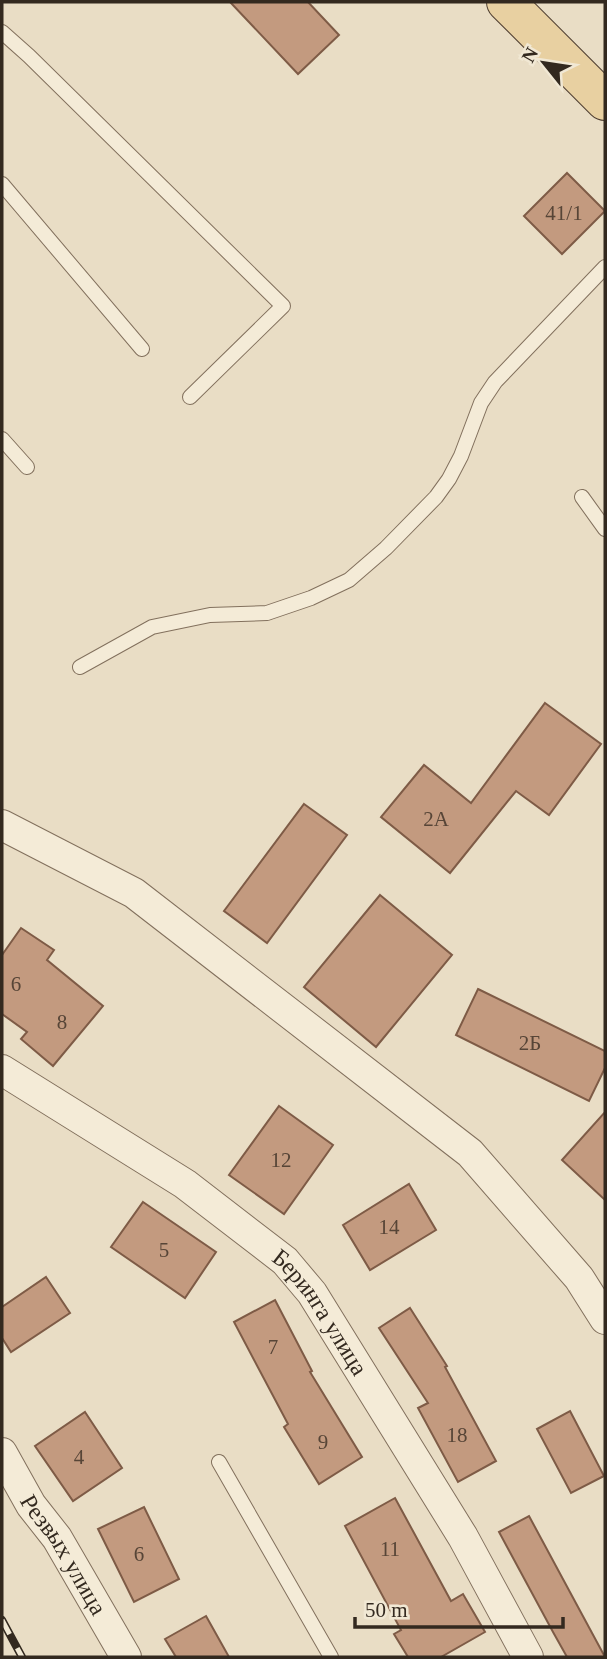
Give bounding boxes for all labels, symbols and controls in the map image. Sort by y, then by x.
north arrow [509,28,579,98]
text: N [517,43,542,66]
house number: 41/1 [545,201,583,225]
house number: 2А [423,807,450,831]
house number: 6 [11,972,21,996]
house number: 8 [57,1010,67,1034]
house number: 2Б [519,1031,541,1055]
house number: 12 [271,1148,292,1172]
house number: 14 [379,1215,400,1239]
house number: 5 [159,1238,169,1262]
street label: Беринга улица [268,1244,373,1380]
house number: 7 [268,1335,278,1359]
house number: 18 [447,1423,468,1447]
house number: 9 [318,1430,328,1454]
house number: 4 [74,1445,85,1469]
street label: Резвых улица [15,1490,112,1620]
house number: 11 [380,1537,400,1561]
house number: 6 [134,1542,144,1566]
scale bar [355,1586,563,1630]
text: 50 m [365,1598,408,1622]

